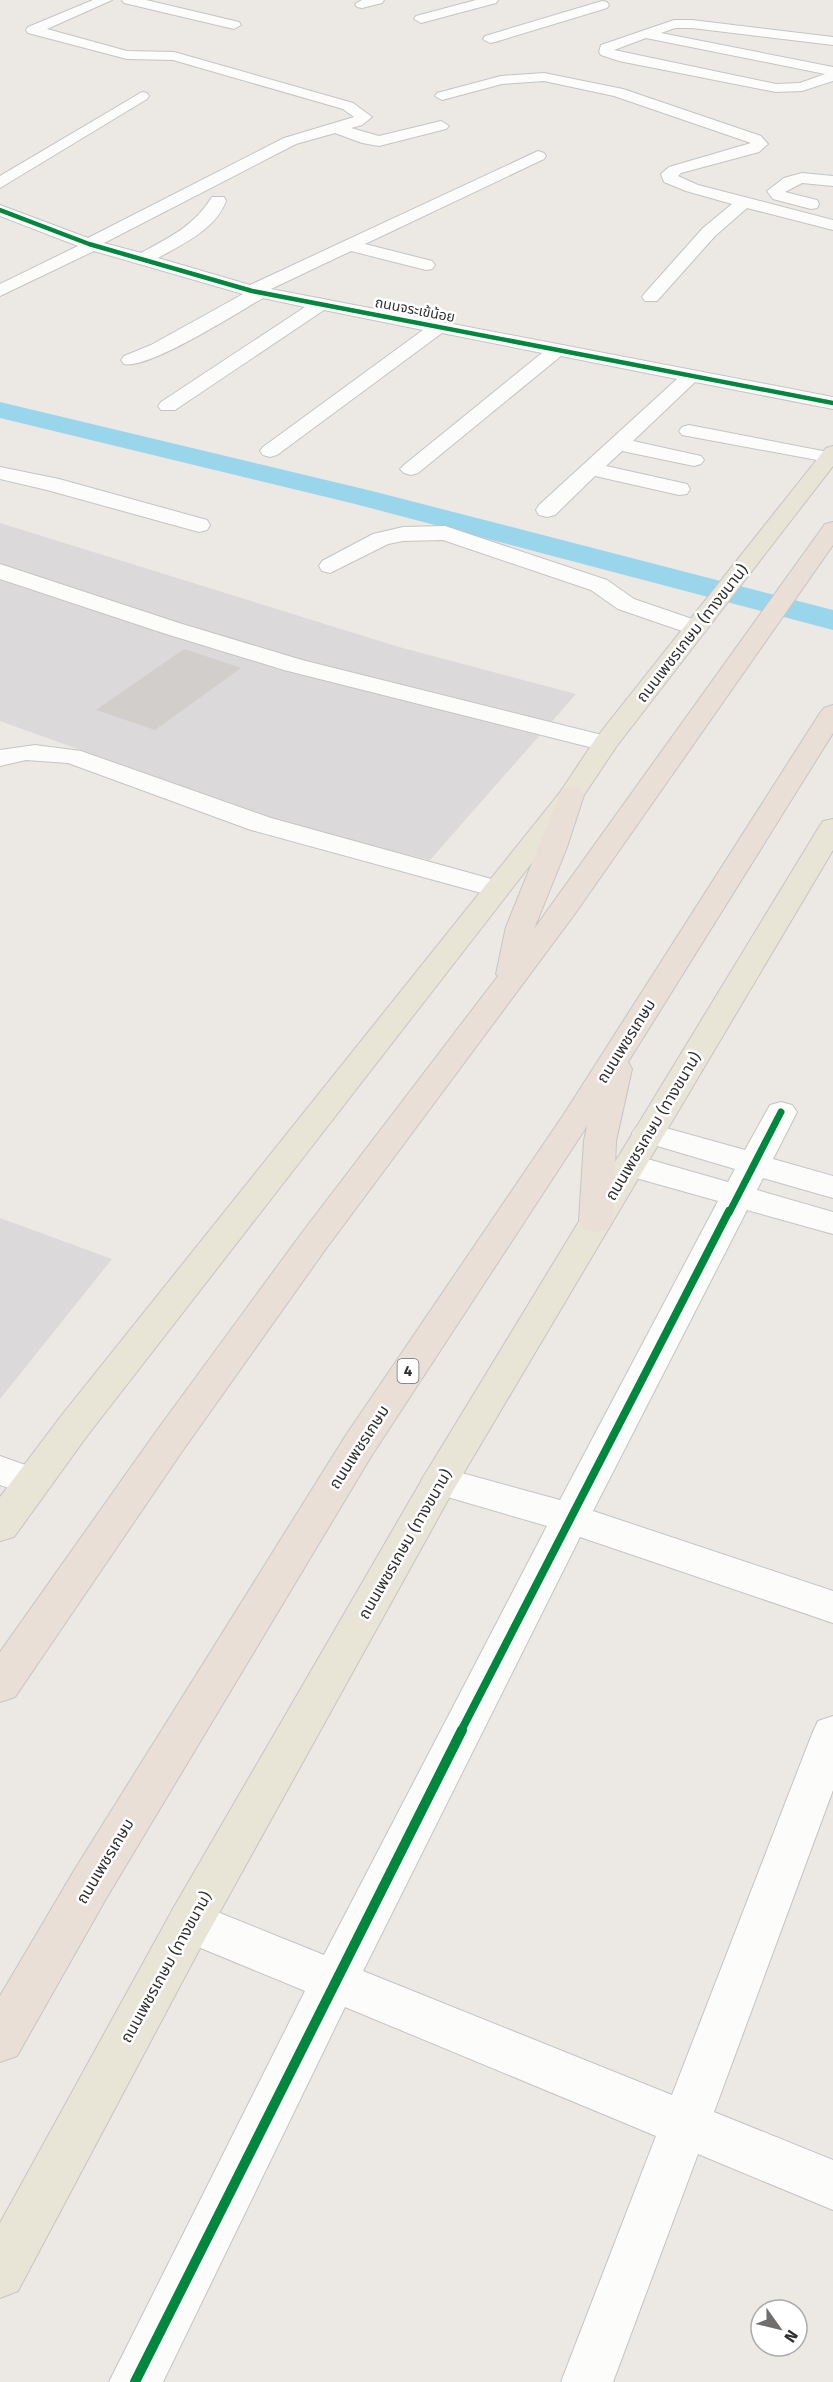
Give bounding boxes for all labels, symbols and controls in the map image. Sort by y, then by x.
street label: ถนนจระเข้น้อย [374,294,456,326]
street label: ถนนเพชรเกษม (ทางขนาน) [632,560,752,706]
street label: ถนนเพชรเกษม [593,995,659,1087]
street label: ถนนเพชรเกษม (ทางขนาน) [601,1048,705,1204]
road number: 4 [398,1359,418,1383]
street label: ถนนเพชรเกษม [325,1402,393,1492]
street label: ถนนเพชรเกษม (ทางขนาน) [354,1466,456,1622]
street label: ถนนเพชรเกษม [72,1815,138,1907]
street label: ถนนเพชรเกษม (ทางขนาน) [116,1888,216,2046]
north arrow [749,2298,809,2358]
text: N [780,2326,802,2346]

